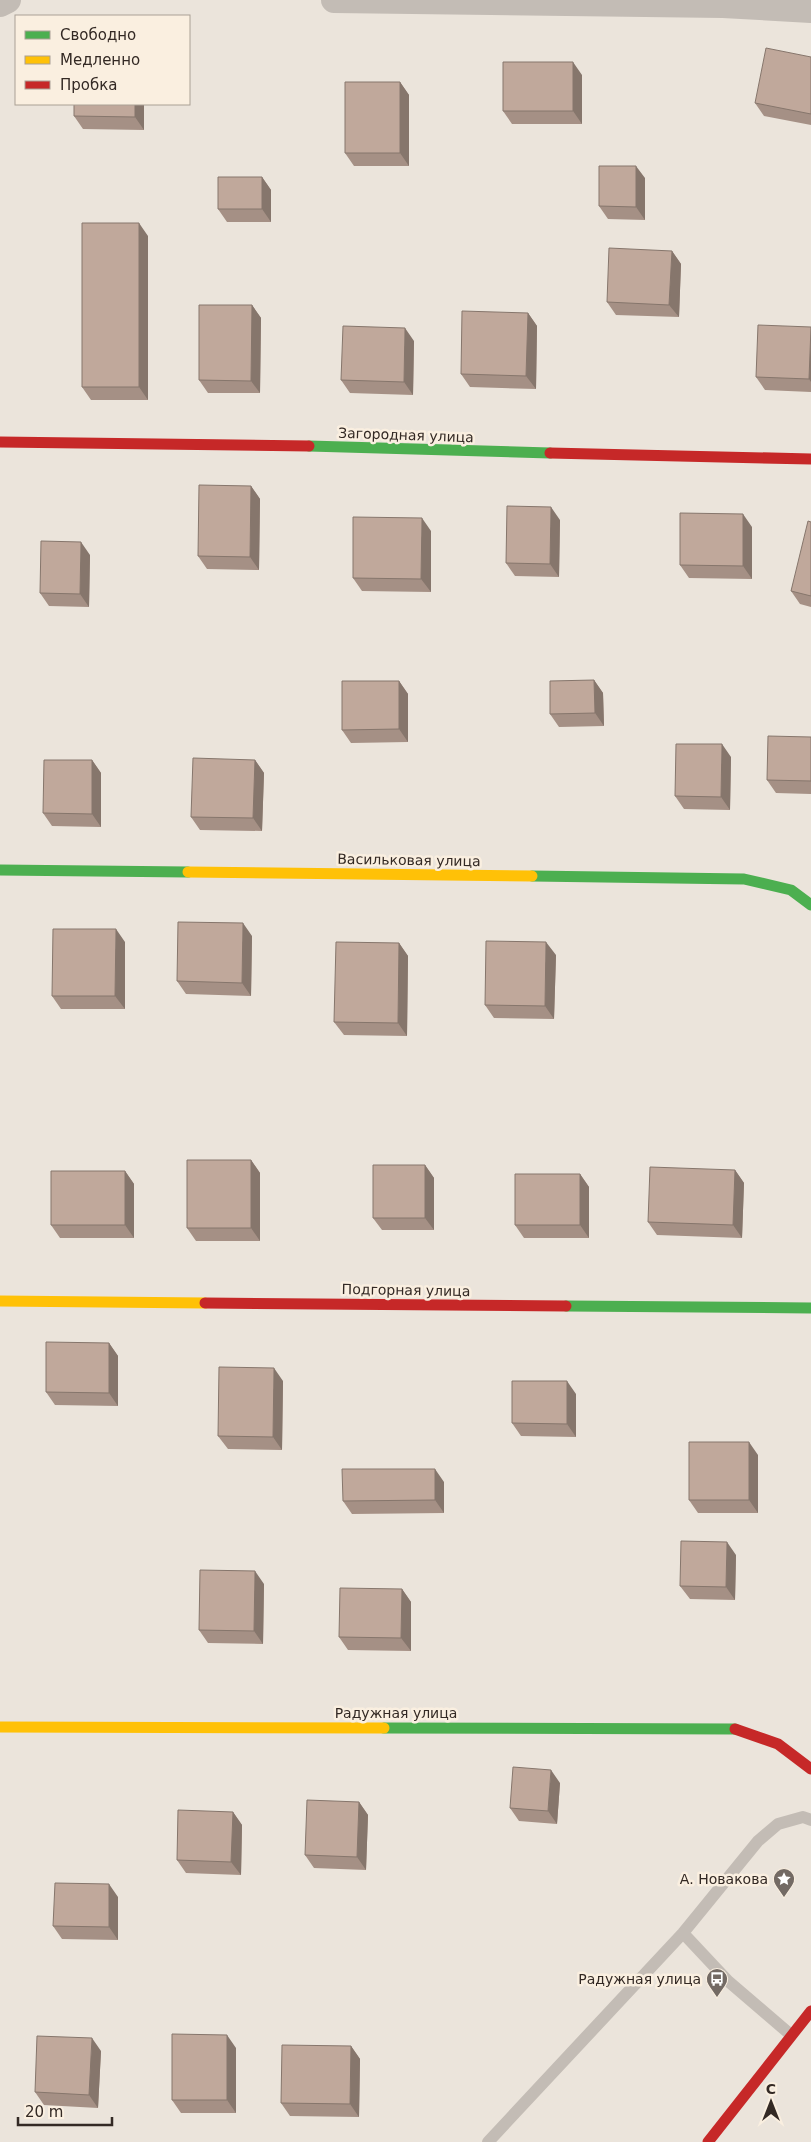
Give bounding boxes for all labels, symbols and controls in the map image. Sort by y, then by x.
legend [15,15,190,105]
text: Свободно [60,26,136,44]
text: Медленно [60,51,140,69]
text: Пробка [60,76,117,94]
street label: Загородная улица [338,425,474,445]
street label: Васильковая улица [337,851,481,869]
street label: Подгорная улица [342,1281,470,1299]
street label: Радужная улица [335,1705,457,1721]
place icon: А. Новакова [772,1867,796,1898]
place label: А. Новакова [680,1871,768,1887]
bus stop icon: Радужная улица [705,1967,729,1998]
place label: Радужная улица [578,1971,701,1987]
north arrow [746,2077,796,2127]
text: С [766,2081,776,2097]
scale bar [18,2094,111,2126]
text: 20 m [25,2103,63,2121]

